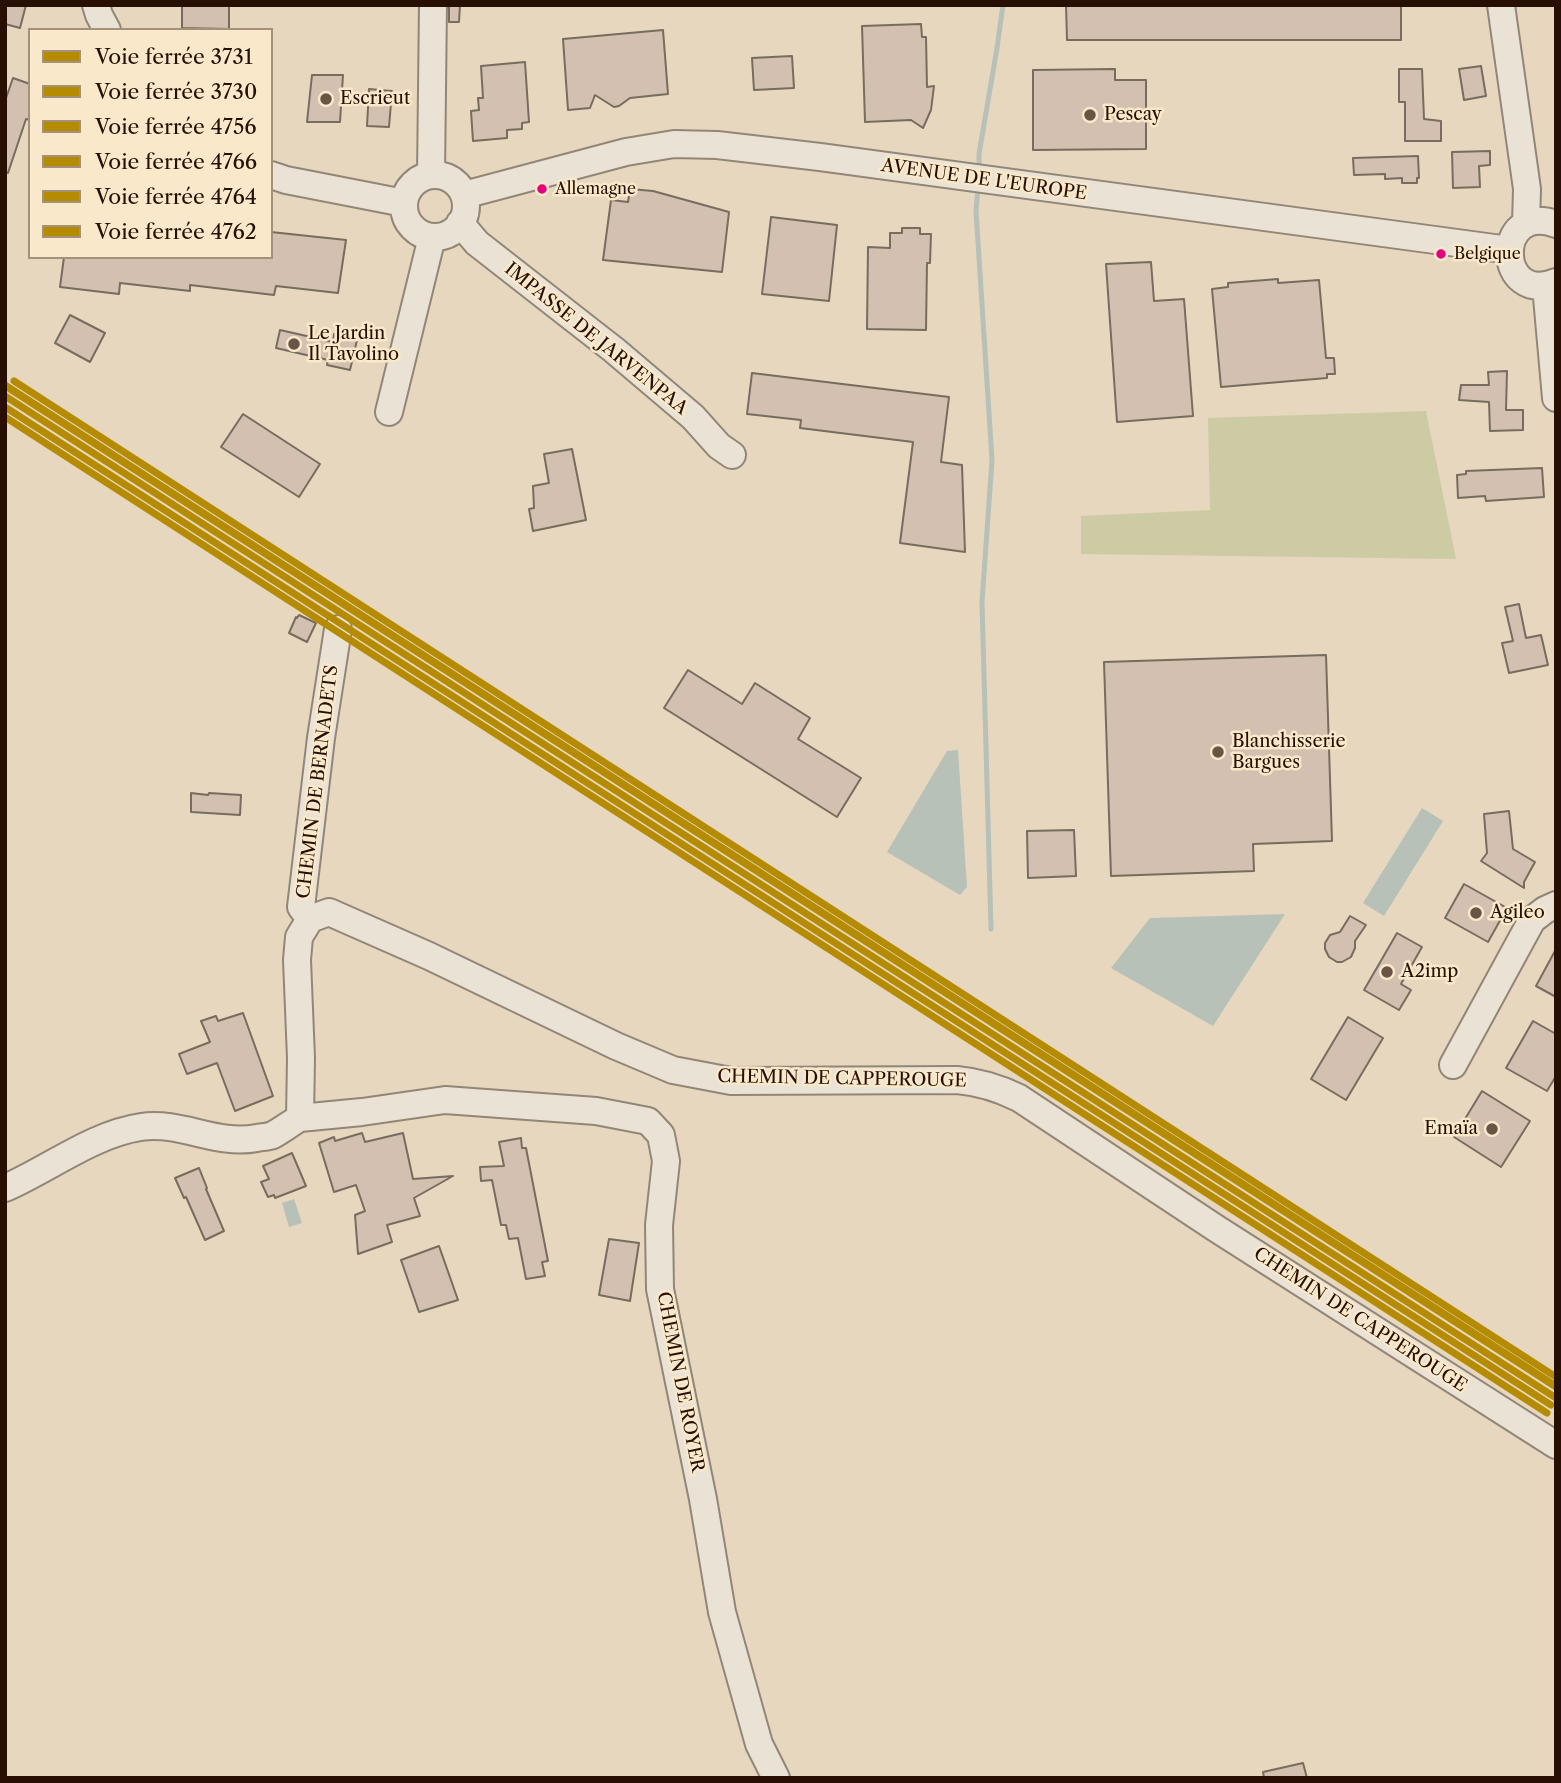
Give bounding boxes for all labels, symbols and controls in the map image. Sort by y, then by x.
legend [28,28,273,259]
text: Voie ferrée 3731 [95,44,253,69]
text: Voie ferrée 3730 [95,79,257,104]
place label: Escrieut [340,88,410,110]
marker: Escrieut [318,91,334,107]
place label: Pescay [1104,104,1162,126]
marker: Pescay [1082,107,1098,123]
text: Voie ferrée 4756 [95,114,257,139]
text: Voie ferrée 4766 [95,149,257,174]
street label: AVENUE DE L'EUROPE [880,155,1088,205]
place label: Allemagne [555,179,636,199]
marker: Allemagne [535,182,549,196]
text: Voie ferrée 4764 [95,184,257,209]
text: Voie ferrée 4762 [95,219,257,244]
place label: Belgique [1454,244,1521,264]
marker: Belgique [1434,247,1448,261]
street label: IMPASSE DE JARVENPAA [500,258,692,420]
place label: Le Jardin Il Tavolino [308,323,399,366]
marker: Le Jardin Il Tavolino [286,336,302,352]
street label: CHEMIN DE BERNADETS [293,664,343,900]
place label: Blanchisserie Bargues [1232,731,1346,774]
marker: Blanchisserie Bargues [1210,744,1226,760]
place label: Agileo [1490,902,1545,924]
marker: Agileo [1468,905,1484,921]
place label: A2imp [1401,961,1458,983]
marker: A2imp [1379,964,1395,980]
street label: CHEMIN DE CAPPEROUGE [717,1066,967,1092]
place label: Emaïa [1424,1118,1478,1140]
marker: Emaïa [1484,1121,1500,1137]
street label: CHEMIN DE CAPPEROUGE [1249,1243,1471,1397]
street label: CHEMIN DE ROYER [652,1290,708,1474]

